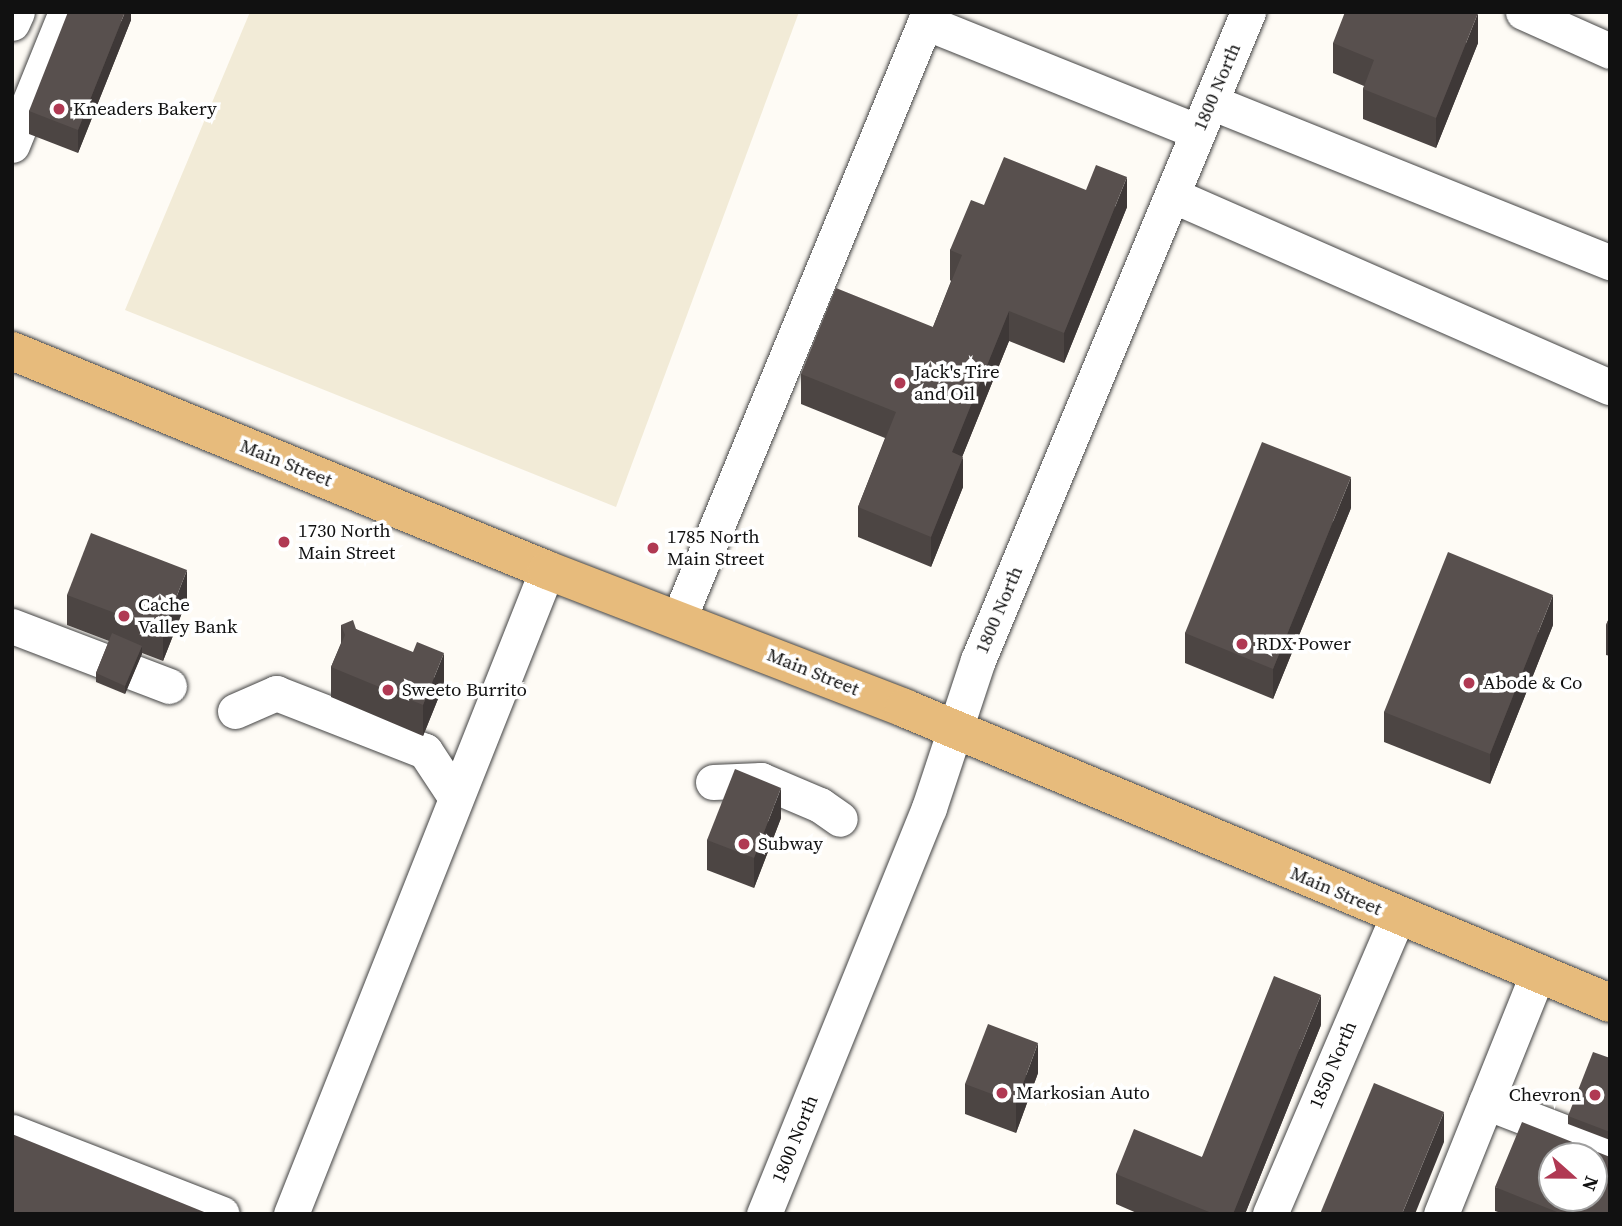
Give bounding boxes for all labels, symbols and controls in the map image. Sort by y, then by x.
street label: 1800 North [1188,40,1246,134]
place label: Kneaders Bakery [73,98,217,120]
marker: Kneaders Bakery [51,101,67,117]
place label: Jack's Tire and Oil [914,361,1000,405]
marker: Jack's Tire and Oil [892,375,908,391]
street label: Main Street [237,434,335,492]
place label: 1730 North Main Street [298,520,395,564]
place label: 1785 North Main Street [667,526,764,570]
marker: 1730 North Main Street [276,534,292,550]
marker: 1785 North Main Street [645,540,661,556]
street label: 1800 North [970,563,1028,657]
place label: Cache Valley Bank [138,594,237,638]
marker: Cache Valley Bank [116,608,132,624]
place label: RDX Power [1256,633,1351,655]
marker: RDX Power [1234,636,1250,652]
street label: Main Street [764,643,862,701]
place label: Abode & Co [1483,672,1582,694]
marker: Abode & Co [1461,675,1477,691]
place label: Sweeto Burrito [402,679,527,701]
marker: Sweeto Burrito [380,682,396,698]
place label: Subway [758,833,823,855]
marker: Subway [736,836,752,852]
street label: Main Street [1287,862,1385,920]
street label: 1850 North [1304,1018,1362,1112]
place label: Markosian Auto [1016,1082,1150,1104]
place label: Chevron [1509,1084,1581,1106]
marker: Markosian Auto [994,1085,1010,1101]
marker: Chevron [1587,1087,1603,1103]
street label: 1800 North [767,1092,823,1186]
north arrow [1538,1142,1608,1212]
text: N [1576,1173,1605,1195]

